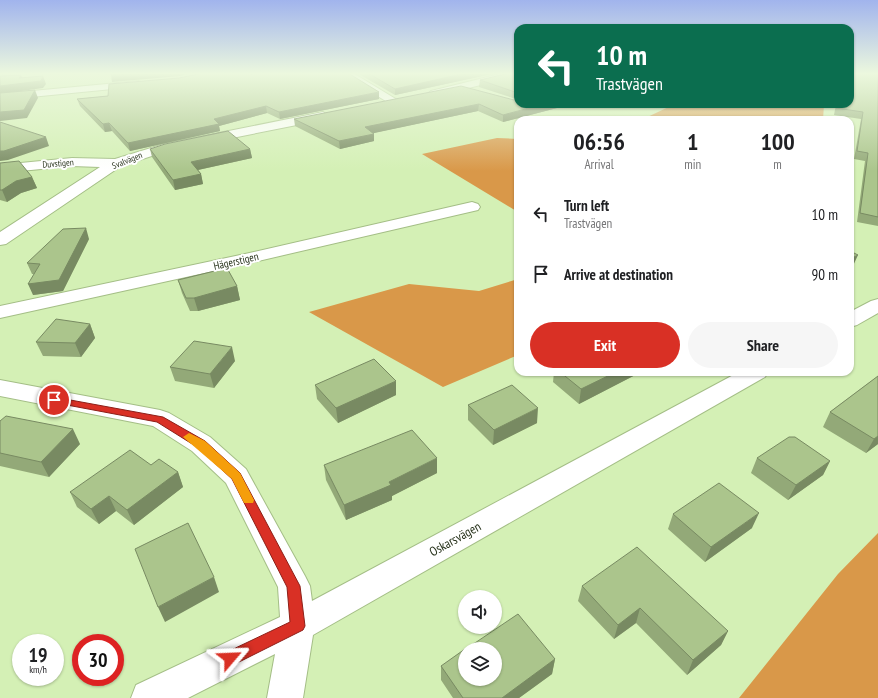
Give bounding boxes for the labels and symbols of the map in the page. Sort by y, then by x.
street label: Svalvägen [110,149,144,171]
street label: Duvstigen [42,156,74,170]
street label: Hägerstigen [212,249,260,273]
pin [37,383,71,417]
street label: Oskarsvägen [426,518,484,560]
speed limit sign: 30 [72,634,124,686]
position arrow [209,637,251,679]

